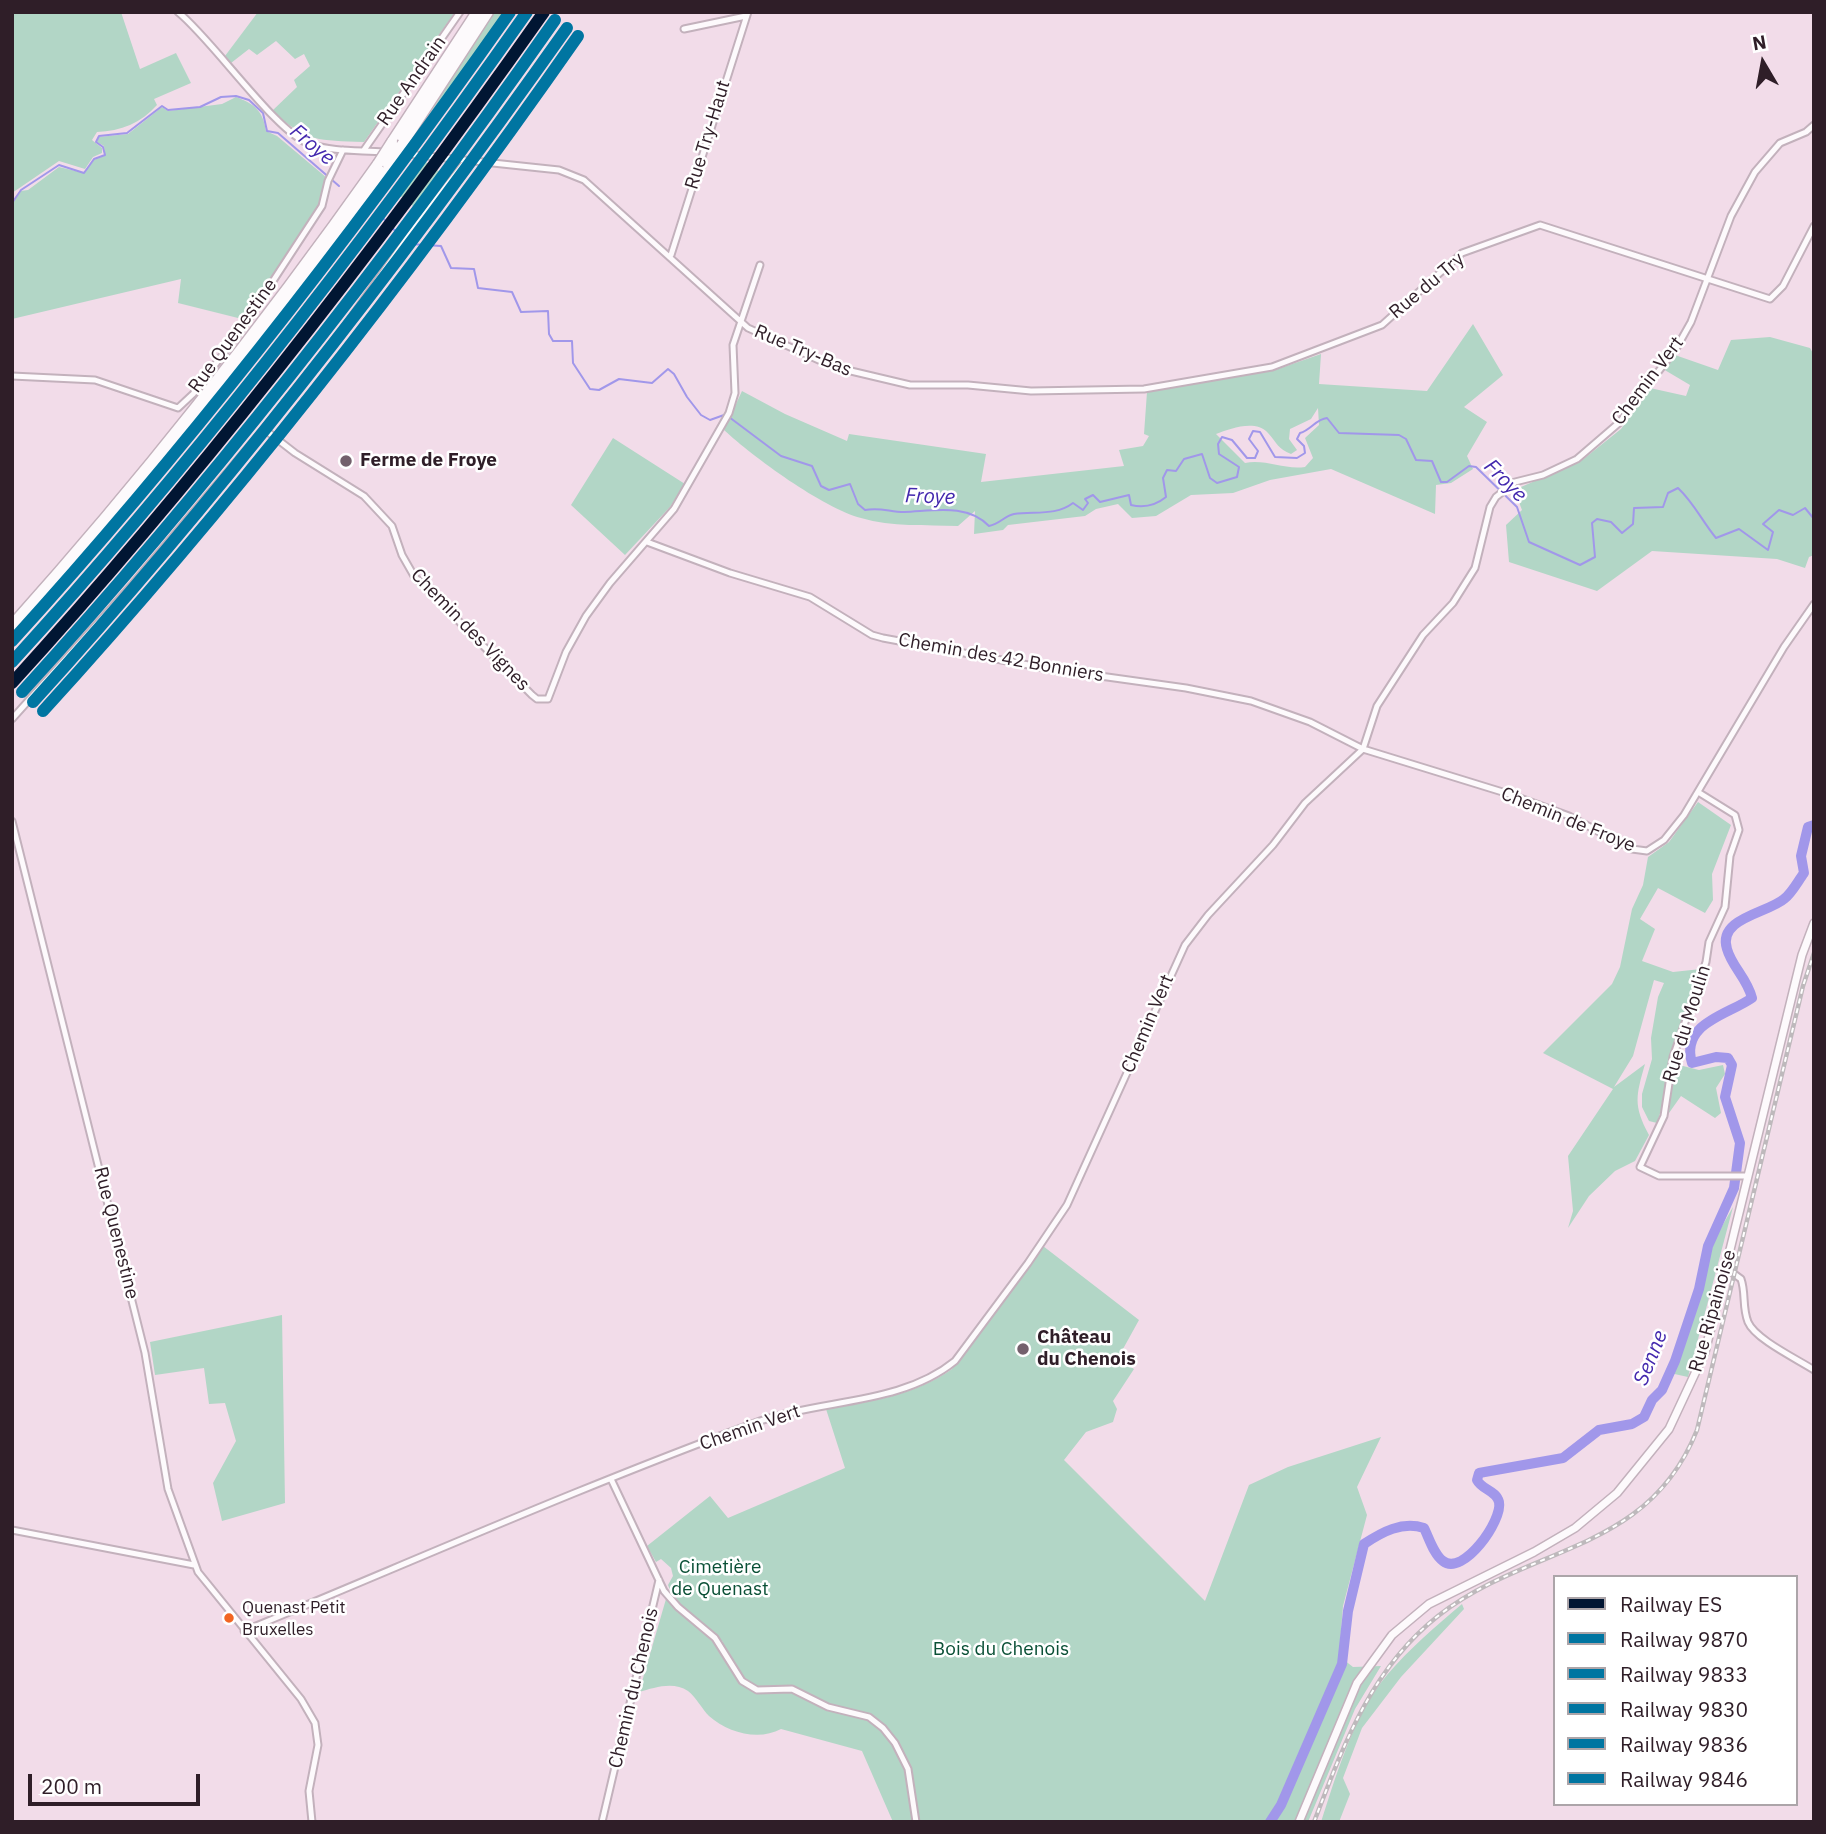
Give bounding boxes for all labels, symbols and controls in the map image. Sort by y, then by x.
north arrow [1728,28,1798,98]
text: N [1750,29,1768,55]
street label: Rue Andrain [373,32,451,130]
street label: Rue Try-Haut [681,78,735,192]
water label: Froye [285,119,339,171]
street label: Rue du Try [1385,248,1469,324]
street label: Rue Quenestine [184,274,282,398]
street label: Rue Try-Bas [751,320,855,382]
street label: Chemin Vert [1607,332,1689,430]
place label: Ferme de Froye [360,450,497,472]
marker: Ferme de Froye [338,453,354,469]
water label: Froye [1478,454,1532,508]
water label: Froye [904,484,956,510]
street label: Chemin des Vignes [406,564,534,696]
street label: Chemin des 42 Bonniers [897,629,1105,687]
street label: Chemin de Froye [1497,783,1639,857]
street label: Rue du Moulin [1658,962,1716,1086]
street label: Chemin Vert [1117,971,1179,1077]
street label: Rue Quenestine [89,1164,143,1302]
street label: Rue Ripainoise [1685,1247,1741,1375]
place label: Château du Chenois [1037,1327,1136,1371]
water label: Senne [1629,1327,1673,1389]
marker: Château du Chenois [1015,1341,1031,1357]
street label: Chemin Vert [697,1400,803,1456]
park label: Cimetière de Quenast [671,1557,769,1601]
legend [1553,1575,1798,1806]
text: Railway ES [1620,1590,1722,1618]
place label: Quenast Petit Bruxelles [242,1598,345,1638]
street label: Chemin du Chenois [604,1605,664,1771]
marker: Quenast Petit Bruxelles [222,1611,236,1625]
text: Railway 9870 [1620,1625,1748,1653]
park label: Bois du Chenois [933,1639,1069,1661]
text: Railway 9833 [1620,1660,1748,1688]
text: Railway 9830 [1620,1695,1748,1723]
text: Railway 9836 [1620,1730,1748,1758]
scale bar [32,1760,203,1804]
text: Railway 9846 [1620,1765,1748,1793]
text: 200 m [41,1772,102,1800]

